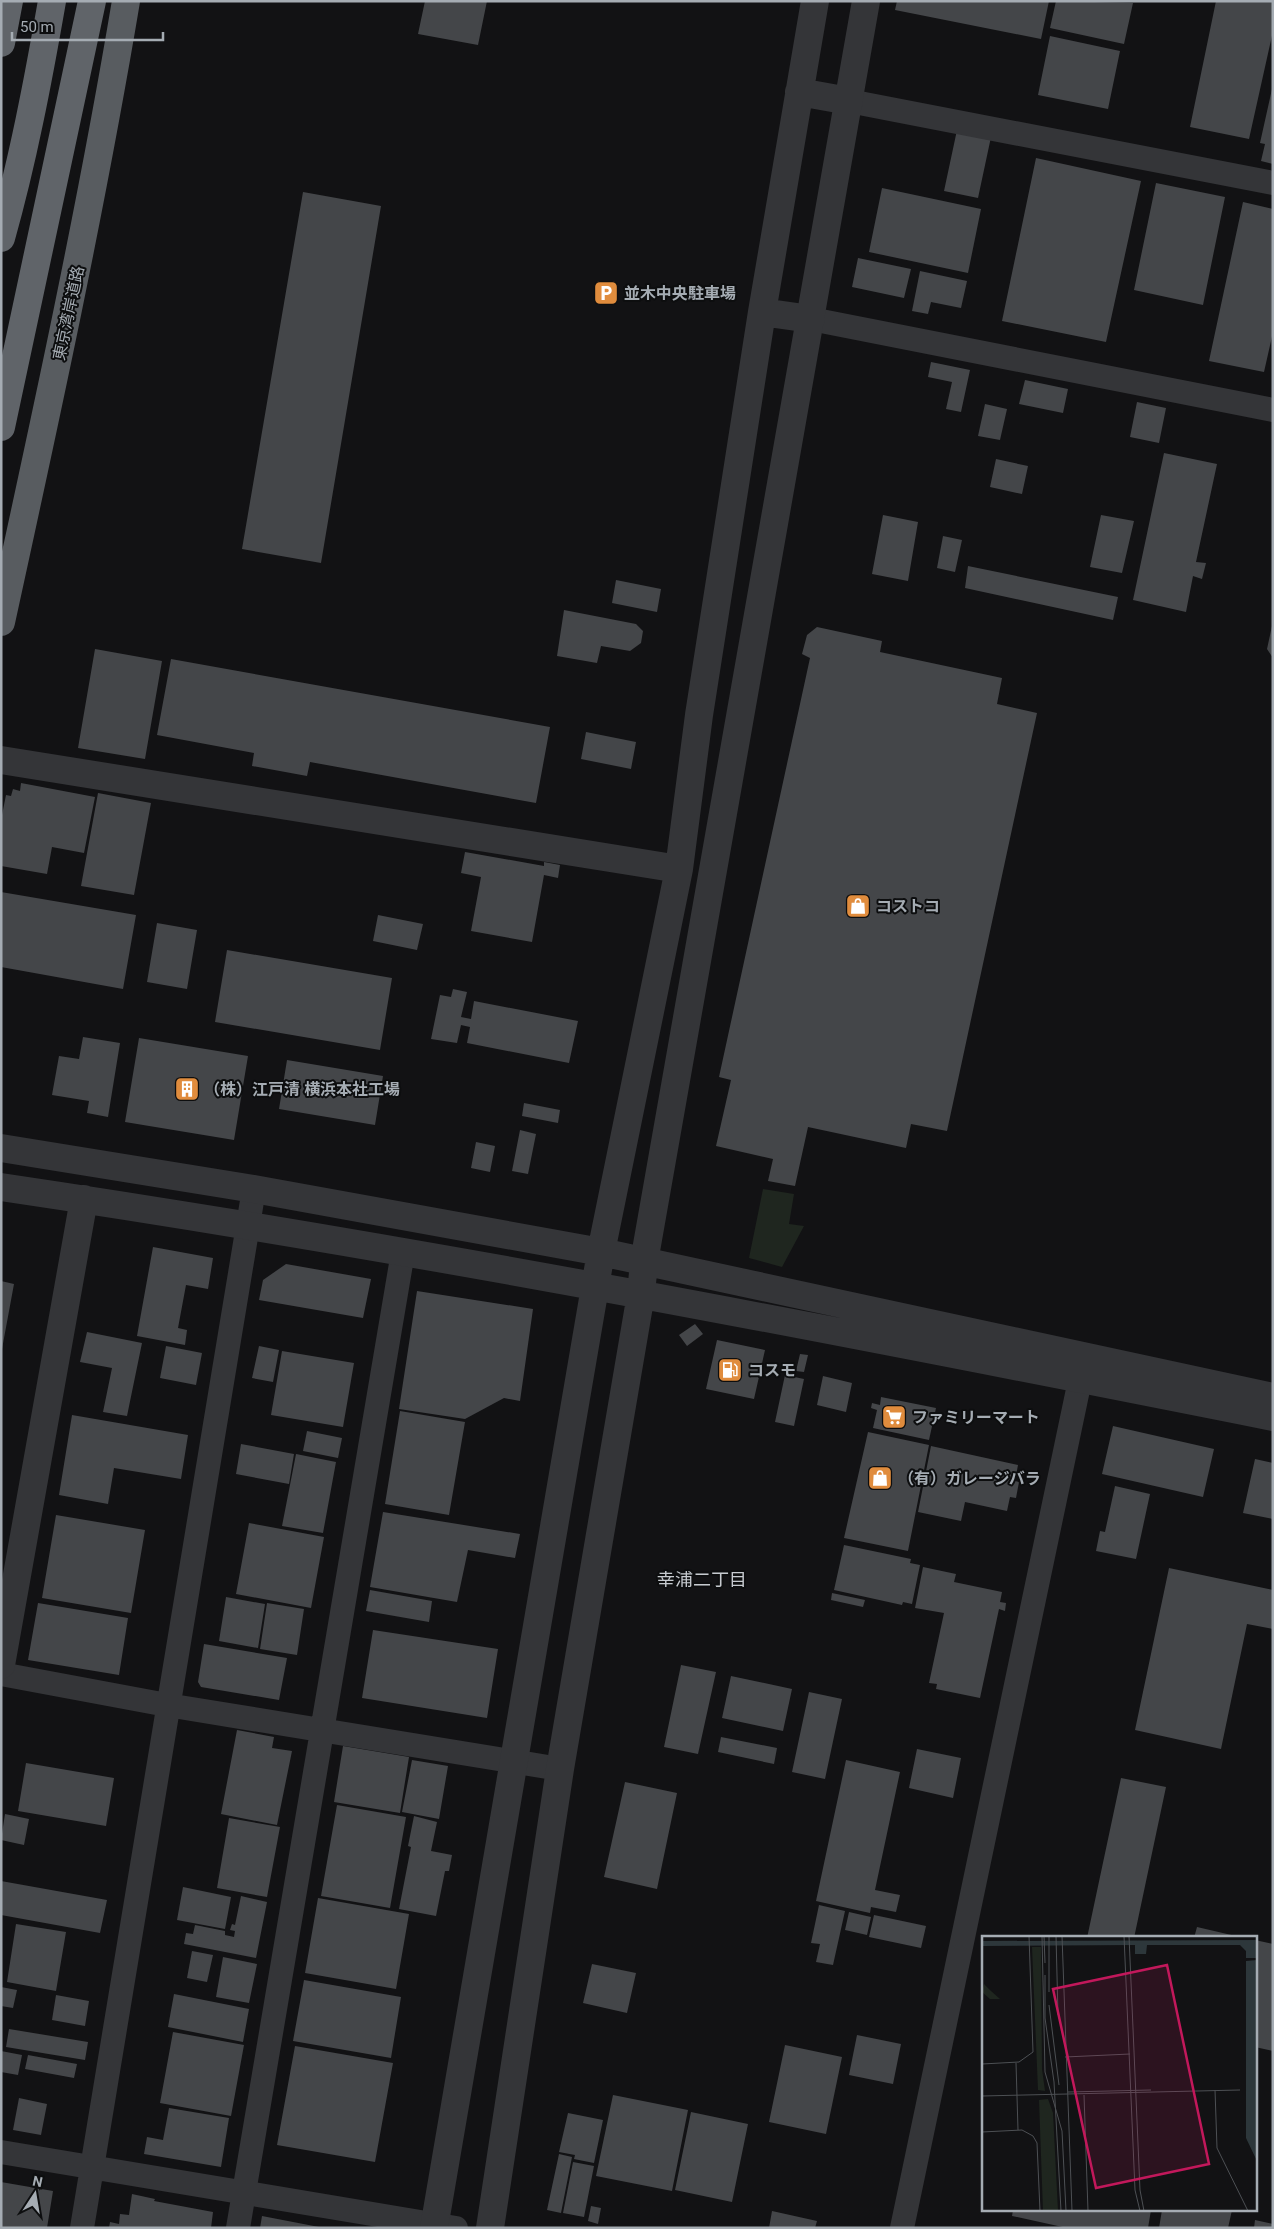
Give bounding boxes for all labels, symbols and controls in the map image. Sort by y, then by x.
scale bar [12,10,164,42]
text: 50 m [20,18,54,36]
street label: 東京湾岸道路 [49,264,88,362]
parking icon: 並木中央駐車場 [593,280,619,306]
place label: 並木中央駐車場 [624,284,736,303]
shop icon: コストコ [845,893,871,919]
place label: コストコ [876,897,940,916]
building icon: （株）江戸清 横浜本社工場 [174,1076,200,1102]
place label: （株）江戸清 横浜本社工場 [204,1080,400,1099]
fuel station icon: コスモ [717,1357,743,1383]
place label: コスモ [748,1361,796,1380]
supermarket icon: ファミリーマート [881,1404,907,1430]
place label: ファミリーマート [912,1408,1040,1427]
shop icon: （有）ガレージバラ [867,1465,893,1491]
place label: （有）ガレージバラ [898,1469,1041,1488]
district label: 幸浦二丁目 [657,1569,747,1590]
inset map [982,1936,1256,2212]
north arrow [10,2169,60,2219]
text: N [31,2172,44,2190]

